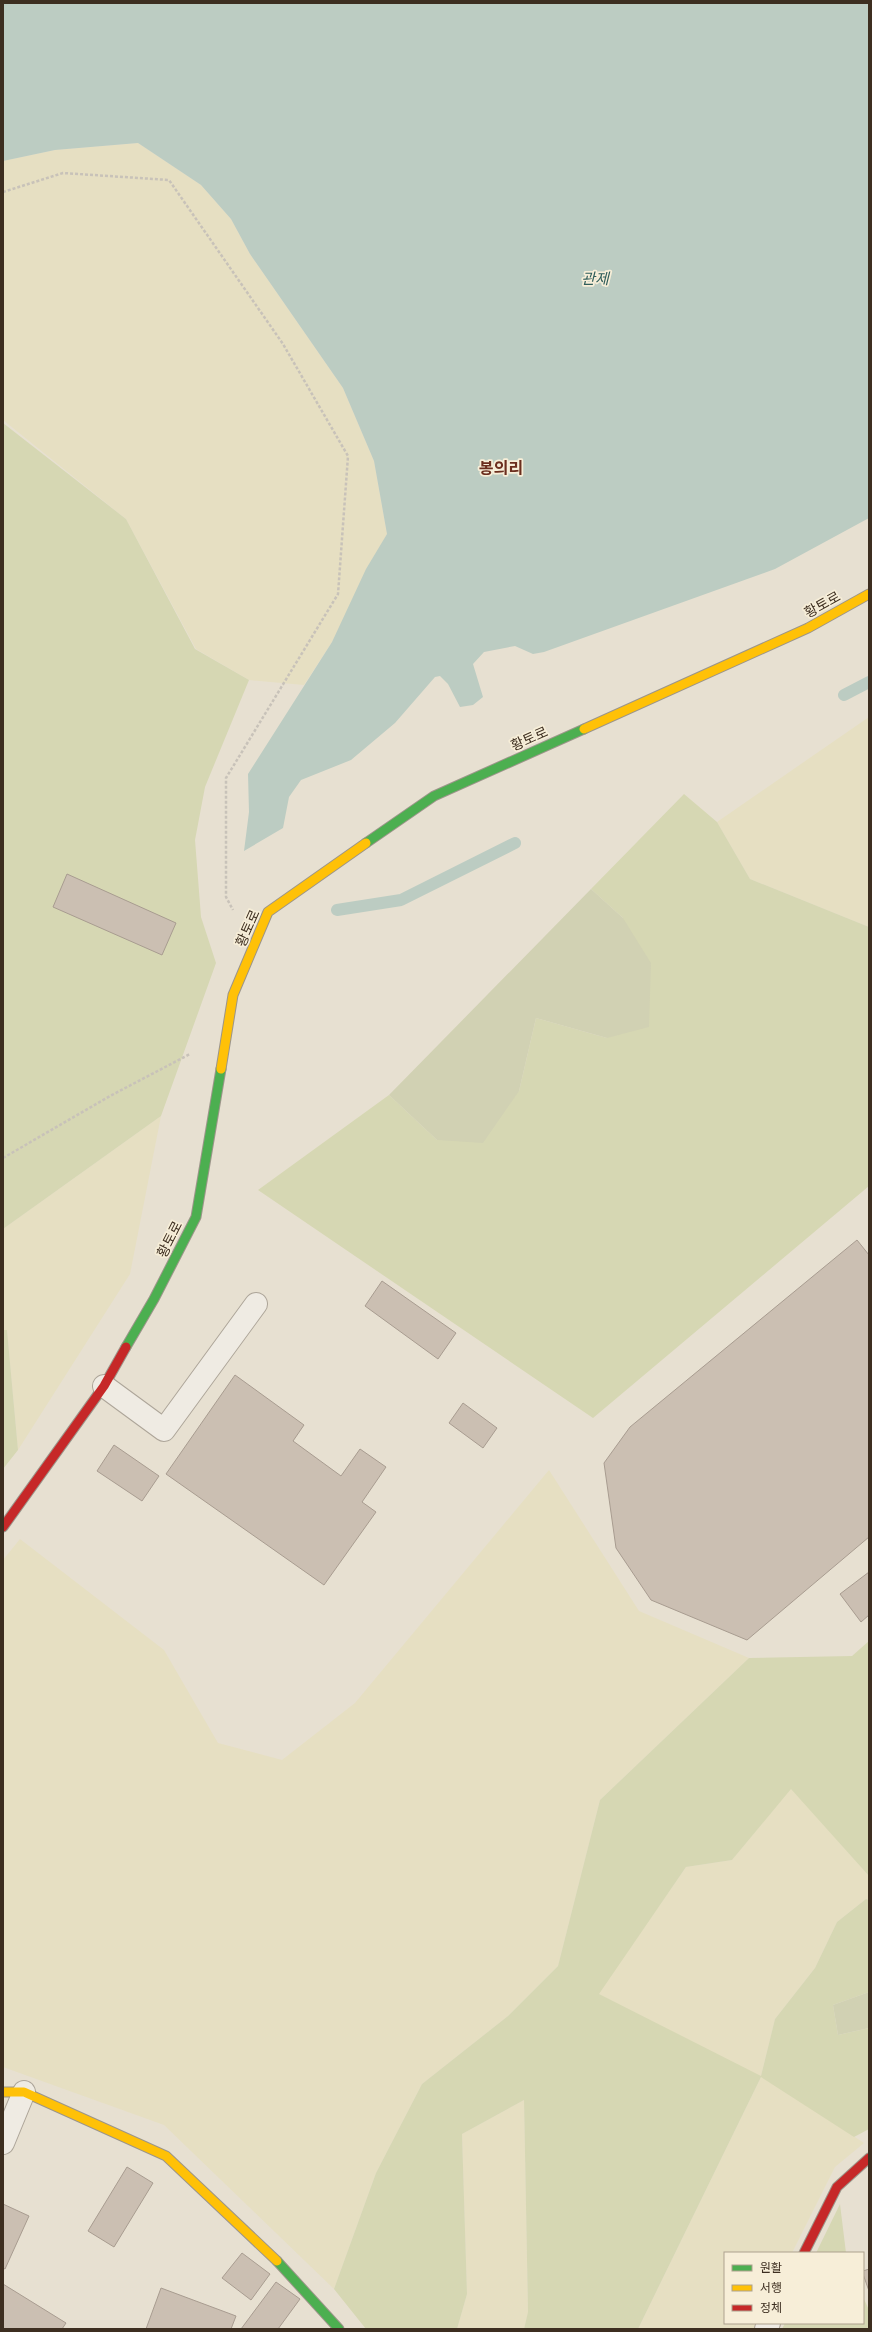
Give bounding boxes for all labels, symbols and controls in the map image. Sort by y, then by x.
water label: 관제 [581,268,611,288]
district label: 봉의리 [479,457,523,478]
street label: 황토로 [800,586,844,622]
street label: 황토로 [507,721,551,755]
street label: 황토로 [230,906,264,950]
street label: 황토로 [152,1217,186,1261]
legend [724,2252,864,2324]
text: 원활 [760,2259,782,2275]
text: 서행 [760,2279,782,2295]
text: 정체 [760,2299,782,2315]

